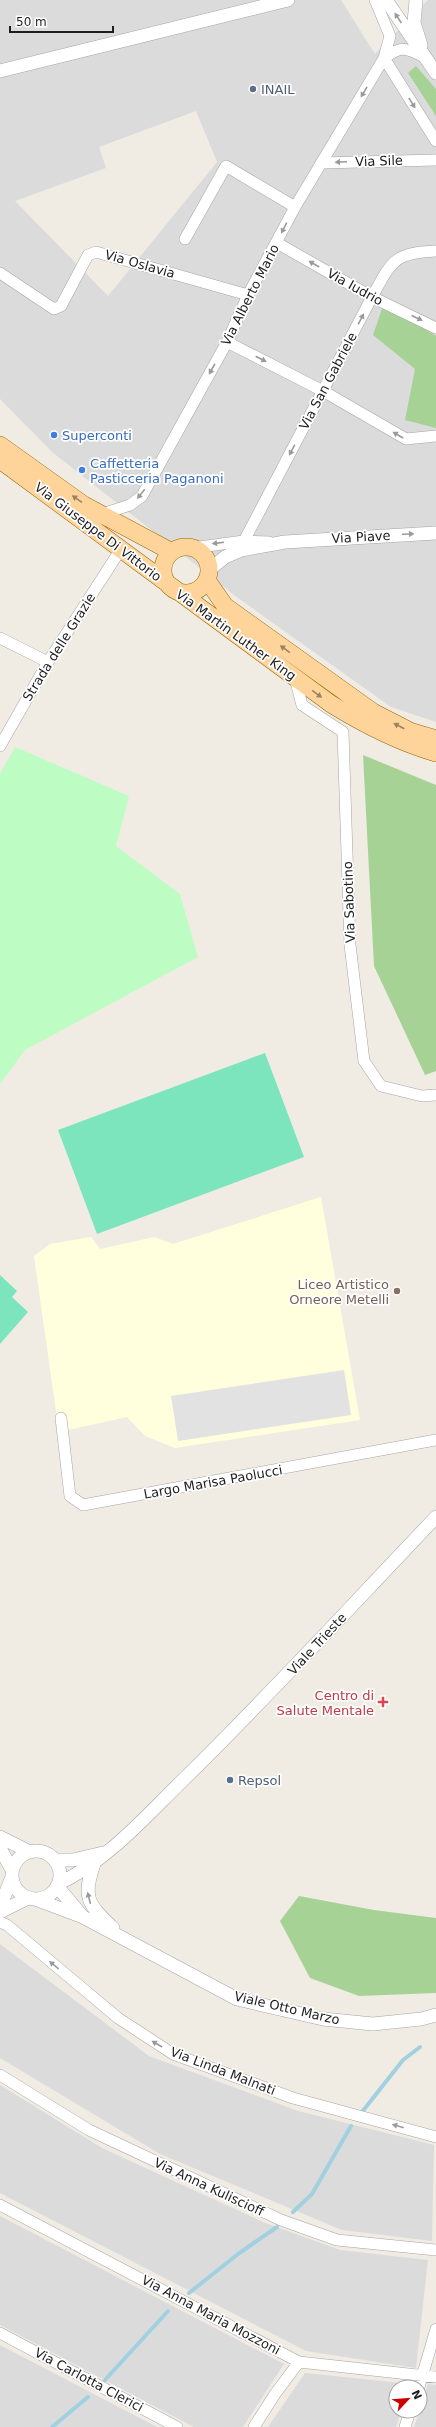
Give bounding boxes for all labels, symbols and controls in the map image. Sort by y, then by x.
scale bar [10,8,113,34]
one-way arrow [394,13,402,23]
text: 50 m [16,15,47,29]
place label: INAIL [261,82,295,97]
marker: INAIL [248,84,258,94]
one-way arrow [360,86,367,98]
one-way arrow [408,98,416,108]
street label: Via Sile [355,153,403,169]
one-way arrow [334,159,347,165]
one-way arrow [281,223,287,234]
street label: Via Alberto Mario [218,242,282,348]
street label: Via Oslavia [103,247,177,281]
one-way arrow [308,261,320,268]
street label: Via Iudrio [324,266,386,309]
one-way arrow [358,313,364,325]
one-way arrow [411,315,423,321]
street label: Via San Gabriele [296,330,360,432]
one-way arrow [256,356,267,363]
one-way arrow [208,363,215,375]
place label: Superconti [62,428,132,443]
marker: Superconti [49,430,59,440]
one-way arrow [392,431,404,438]
one-way arrow [288,444,295,456]
place label: Caffetteria Pasticceria Paganoni [90,456,224,486]
marker: Caffetteria Pasticceria Paganoni [77,465,87,475]
street label: Via Giuseppe Di Vittorio [32,479,164,585]
one-way arrow [137,489,146,499]
one-way arrow [72,495,82,503]
street label: Via Piave [331,528,391,546]
one-way arrow [402,531,414,538]
one-way arrow [212,540,224,547]
street label: Via Martin Luther King [173,586,299,684]
street label: Strada delle Grazie [20,590,98,704]
one-way arrow [280,645,291,653]
one-way arrow [311,690,322,698]
one-way arrow [394,723,405,729]
street label: Via Sabotino [340,861,358,943]
place label: Liceo Artistico Orneore Metelli [289,1277,389,1307]
marker: Liceo Artistico Orneore Metelli [392,1286,402,1296]
street label: Largo Marisa Paolucci [142,1462,284,1502]
street label: Viale Trieste [285,1610,349,1678]
place label: Centro di Salute Mentale [277,1688,374,1718]
marker: Centro di Salute Mentale [377,1696,389,1708]
place label: Repsol [238,1773,281,1788]
marker: Repsol [225,1775,235,1785]
one-way arrow [85,1892,91,1904]
one-way arrow [48,1961,59,1969]
street label: Viale Otto Marzo [233,1989,341,2027]
one-way arrow [151,2041,163,2048]
street label: Via Linda Malnati [168,2044,278,2098]
one-way arrow [392,2123,404,2129]
street label: Via Anna Kuliscioff [152,2155,267,2220]
street label: Via Anna Maria Mozzoni [139,2272,283,2358]
street label: Via Carlotta Clerici [32,2345,146,2415]
north arrow [388,2379,428,2419]
text: N [409,2388,424,2402]

